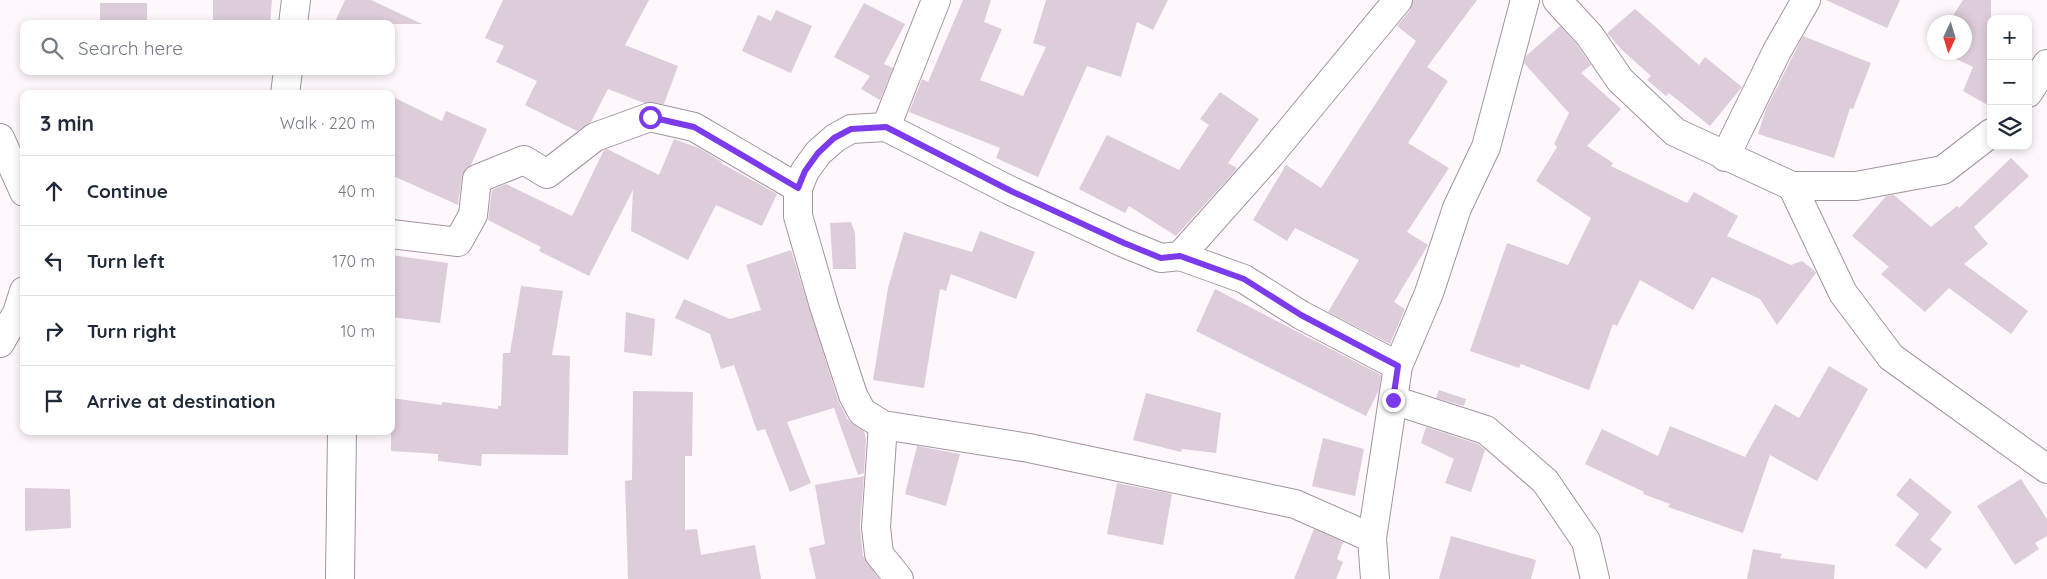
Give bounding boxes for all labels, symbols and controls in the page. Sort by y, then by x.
north arrow [1927,15,1972,60]
map controls [1987,15,2032,150]
button: + [1987,15,2032,60]
search box [20,20,395,75]
icon: search [38,34,66,62]
text: Search here [78,36,183,60]
button: − [1987,60,2032,105]
button: layers [1987,105,2032,150]
route start [639,106,662,129]
text: 3 min [40,110,94,136]
text: Walk · 220 m [280,113,375,133]
icon: ahead [40,177,68,205]
text: Continue [87,179,168,203]
text: 40 m [338,181,375,201]
icon: left [40,247,68,275]
text: Turn left [87,249,165,273]
text: 170 m [332,251,375,271]
icon: right [40,317,68,345]
text: Turn right [87,319,176,343]
text: 10 m [341,321,375,341]
icon: arrive [40,387,68,415]
text: Arrive at destination [87,389,276,413]
route end [1382,389,1405,412]

